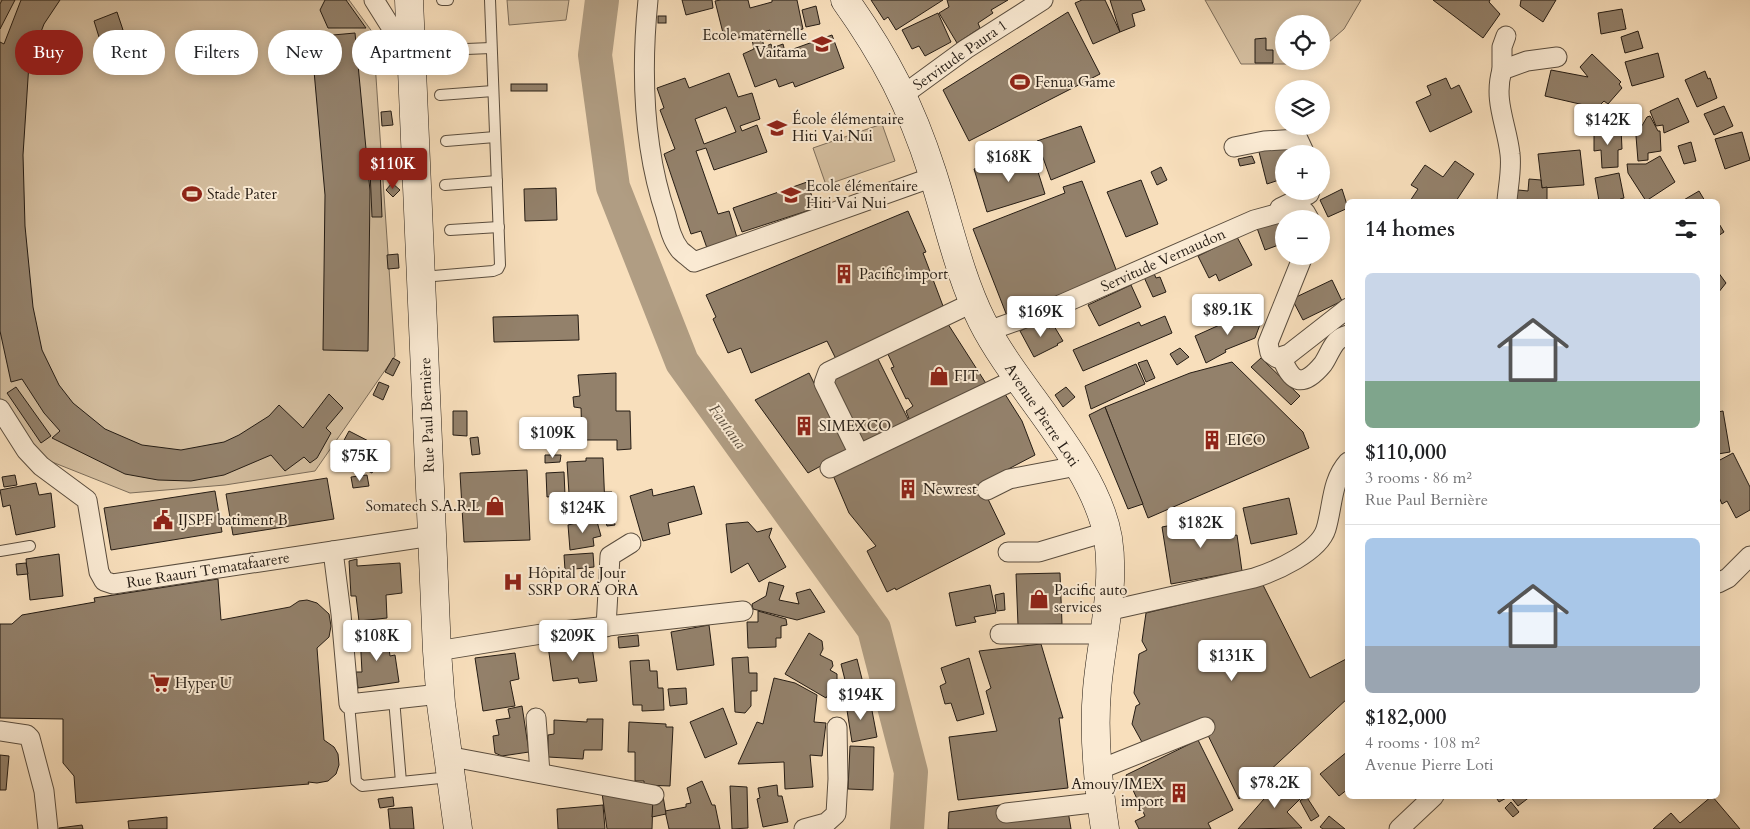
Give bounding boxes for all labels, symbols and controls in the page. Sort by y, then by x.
street label: Servitude Paura 1 [909,15,1011,95]
map controls [1275,15,1330,265]
button: locate [1275,15,1330,70]
place label: Ecole maternelle Vaitama [702,25,808,62]
chip: Buy [15,30,83,75]
chip: Rent [93,30,165,75]
chip: Filters [175,30,258,75]
chip: New [268,30,342,75]
chip: Apartment [352,30,469,75]
school or university icon: Ecole maternelle Vaitama [811,33,833,55]
sports icon: Fenua Game [1009,71,1031,93]
place label: Fenua Game [1035,72,1116,92]
button: layers [1275,80,1330,135]
pin: $142K [1573,104,1643,146]
place label: École élémentaire Hiti Vai Nui [792,109,904,146]
text: $142K [1585,109,1631,131]
school or university icon: École élémentaire Hiti Vai Nui [766,117,788,139]
pin: $168K [974,140,1044,183]
button: + [1275,145,1330,200]
text: $168K [986,146,1032,168]
pin: $110K [358,148,428,190]
text: $110K [370,153,416,175]
place label: Ecole élémentaire Hiti Vai Nui [806,176,918,213]
sports icon: Stade Pater [181,183,203,205]
place label: Stade Pater [207,184,277,204]
school or university icon: Ecole élémentaire Hiti Vai Nui [780,184,802,206]
button: − [1275,210,1330,265]
text: 14 homes [1365,215,1455,244]
icon: filters [1672,215,1700,243]
street label: Servitude Vernaudon [1097,223,1229,297]
building icon: Pacific import [833,263,855,285]
place label: Pacific import [859,264,948,284]
pin: $89.1K [1187,294,1269,336]
pin: $169K [1006,296,1076,338]
text: $89.1K [1203,299,1253,321]
text: $169K [1018,301,1064,323]
icon: home [1488,305,1578,395]
street label: Rue Paul Bernière [415,357,439,473]
street label: Avenue Pierre Loti [1000,359,1084,471]
shop icon: FIT [928,365,950,387]
place label: FIT [954,366,979,386]
water label: Fautaua [703,399,751,454]
building icon: SIMEXCO [793,415,815,437]
pin: $109K [518,416,588,459]
place label: SIMEXCO [819,416,891,436]
text: $109K [530,422,576,444]
building icon: EICO [1201,429,1223,451]
place label: EICO [1227,430,1266,450]
text: $110,000 [1365,438,1446,467]
pin: $75K [330,440,390,482]
text: $75K [341,445,379,467]
text: 3 rooms · 86 m² [1365,467,1472,489]
building icon: Newrest [897,478,919,500]
place label: Newrest [923,479,977,499]
text: Rue Paul Bernière [1365,489,1488,511]
pin: $124K [548,492,618,534]
shop icon: Somatech S.A.R.L [484,495,506,517]
place label: Somatech S.A.R.L [365,496,481,516]
text: $124K [560,497,606,519]
pin: $182K [1166,506,1236,549]
public building icon: IJSPF batiment B [152,509,174,531]
place label: IJSPF batiment B [178,510,288,530]
text: $182K [1178,512,1224,534]
street label: Rue Raauri Tematafaarere [125,547,291,593]
place label: Hôpital de Jour SSRP ORA ORA [528,563,639,600]
hospital icon: Hôpital de Jour SSRP ORA ORA [502,571,524,593]
icon: home [1488,571,1578,661]
place label: Pacific auto services [1054,580,1127,617]
shop icon: Pacific auto services [1028,588,1050,610]
pin: $108K [342,620,412,662]
pin: $209K [538,620,608,662]
text: $108K [354,625,400,647]
text: $209K [550,625,596,647]
pin: $131K [1197,640,1267,682]
text: $131K [1209,645,1255,667]
supermarket icon: Hyper U [149,672,171,694]
place label: Hyper U [175,673,233,693]
pin: $194K [826,678,896,721]
text: $194K [838,684,884,706]
text: $182,000 [1365,703,1446,732]
text: 4 rooms · 108 m² [1365,732,1480,754]
text: Avenue Pierre Loti [1365,754,1494,776]
pin: $78.2K [1234,766,1316,809]
text: $78.2K [1250,772,1300,794]
place label: Amouy/IMEX import [1071,774,1164,811]
building icon: Amouy/IMEX import [1168,782,1190,804]

